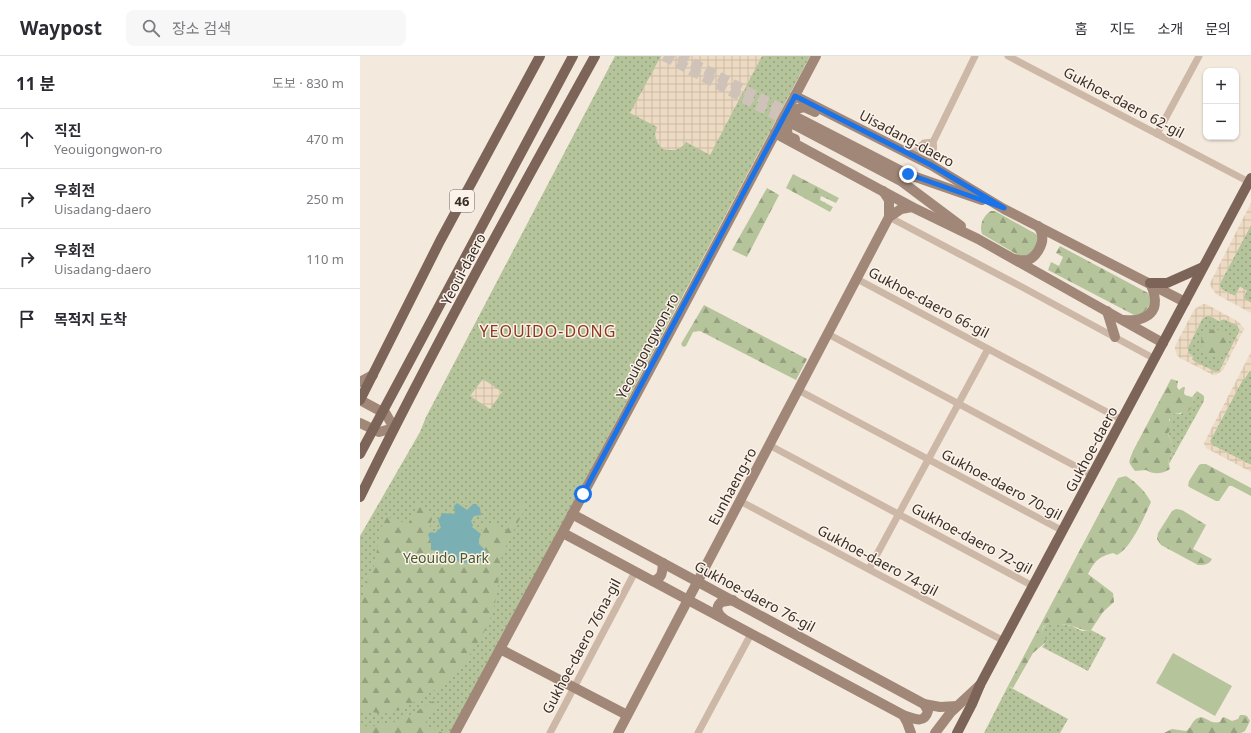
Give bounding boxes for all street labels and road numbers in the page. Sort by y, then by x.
street label: Gukhoe-daero 62-gil [1060,62,1188,142]
street label: Uisadang-daero [856,105,958,171]
road number: 46 [450,190,474,212]
street label: Yeoui-daero [436,230,490,308]
street label: Gukhoe-daero 66-gil [865,262,993,342]
street label: Yeouigongwon-ro [611,290,683,402]
street label: Gukhoe-daero [1061,403,1121,495]
street label: Eunhaeng-ro [704,444,760,528]
street label: Gukhoe-daero 70-gil [938,444,1066,524]
street label: Gukhoe-daero 72-gil [908,498,1036,578]
street label: Gukhoe-daero 74-gil [814,520,942,600]
street label: Gukhoe-daero 76-gil [691,556,819,636]
street label: Gukhoe-daero 76na-gil [537,575,625,717]

